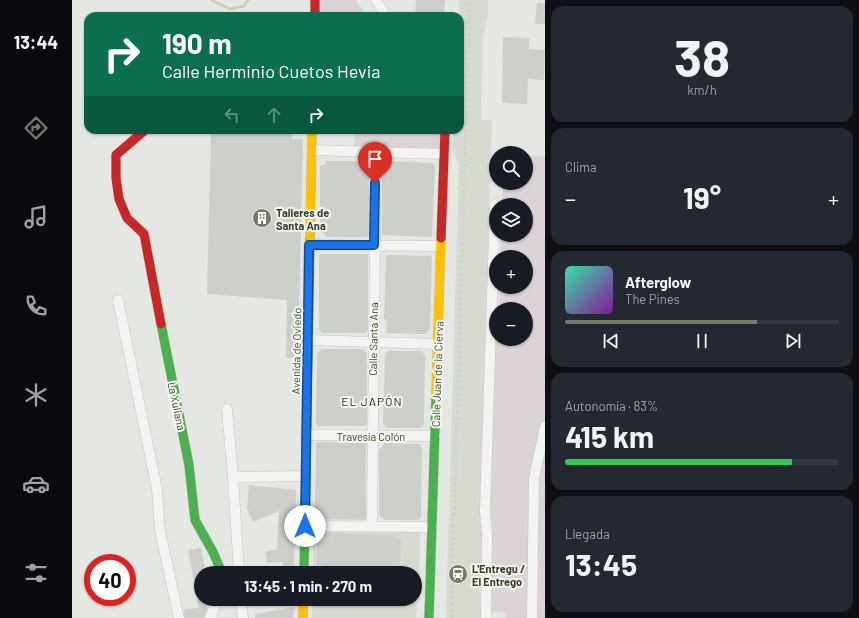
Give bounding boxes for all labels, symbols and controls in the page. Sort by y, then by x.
text: 38 [674,25,730,87]
text: 190 m [162,26,232,60]
icon: right [96,28,148,80]
text: 13:44 [14,31,58,53]
text: Calle Herminio Cuetos Hevia [162,60,380,82]
text: km/h [687,82,717,98]
icon: left [221,104,243,126]
icon: ahead [263,104,285,126]
icon: right [305,104,327,126]
icon: directions [22,114,50,142]
pin [358,142,392,183]
map controls [489,146,533,346]
button: search [489,146,533,190]
icon: arrive [364,148,386,170]
text: Clima [565,159,597,175]
text: 19° [683,179,721,215]
text: − [565,185,576,211]
text: + [828,185,839,211]
button: layers [489,198,533,242]
icon: music [22,203,50,231]
place label: Talleres de Santa Ana [276,206,329,232]
building icon: Talleres de Santa Ana [251,207,273,229]
button: + [489,250,533,294]
text: Afterglow [625,273,691,291]
text: The Pines [625,291,680,307]
icon: phone [22,292,50,320]
street label: Calle Santa Ana [366,302,380,376]
button: − [489,302,533,346]
street label: Avenida de Oviedo [289,308,303,394]
street label: Calle Juan de la Cierva [429,321,445,427]
icon: previous [600,330,622,352]
icon: pause [691,330,713,352]
icon: next [782,330,804,352]
icon: climate [22,381,50,409]
street label: La Xuliana [166,381,188,431]
district label: EL JAPÓN [341,394,403,408]
text: Autonomía · 83% [565,398,658,414]
text: 415 km [565,418,654,454]
street label: Travesía Colón [337,430,405,443]
icon: car [22,470,50,498]
position arrow [284,505,326,547]
text: Llegada [565,526,610,542]
text: 13:45 [565,546,637,582]
speed limit sign: 40 [84,554,136,606]
icon: filters [22,559,50,587]
place label: L'Entregu / El Entrego [472,562,525,588]
station icon: L'Entregu / El Entrego [447,563,469,585]
text: 13:45 · 1 min · 270 m [244,577,372,595]

